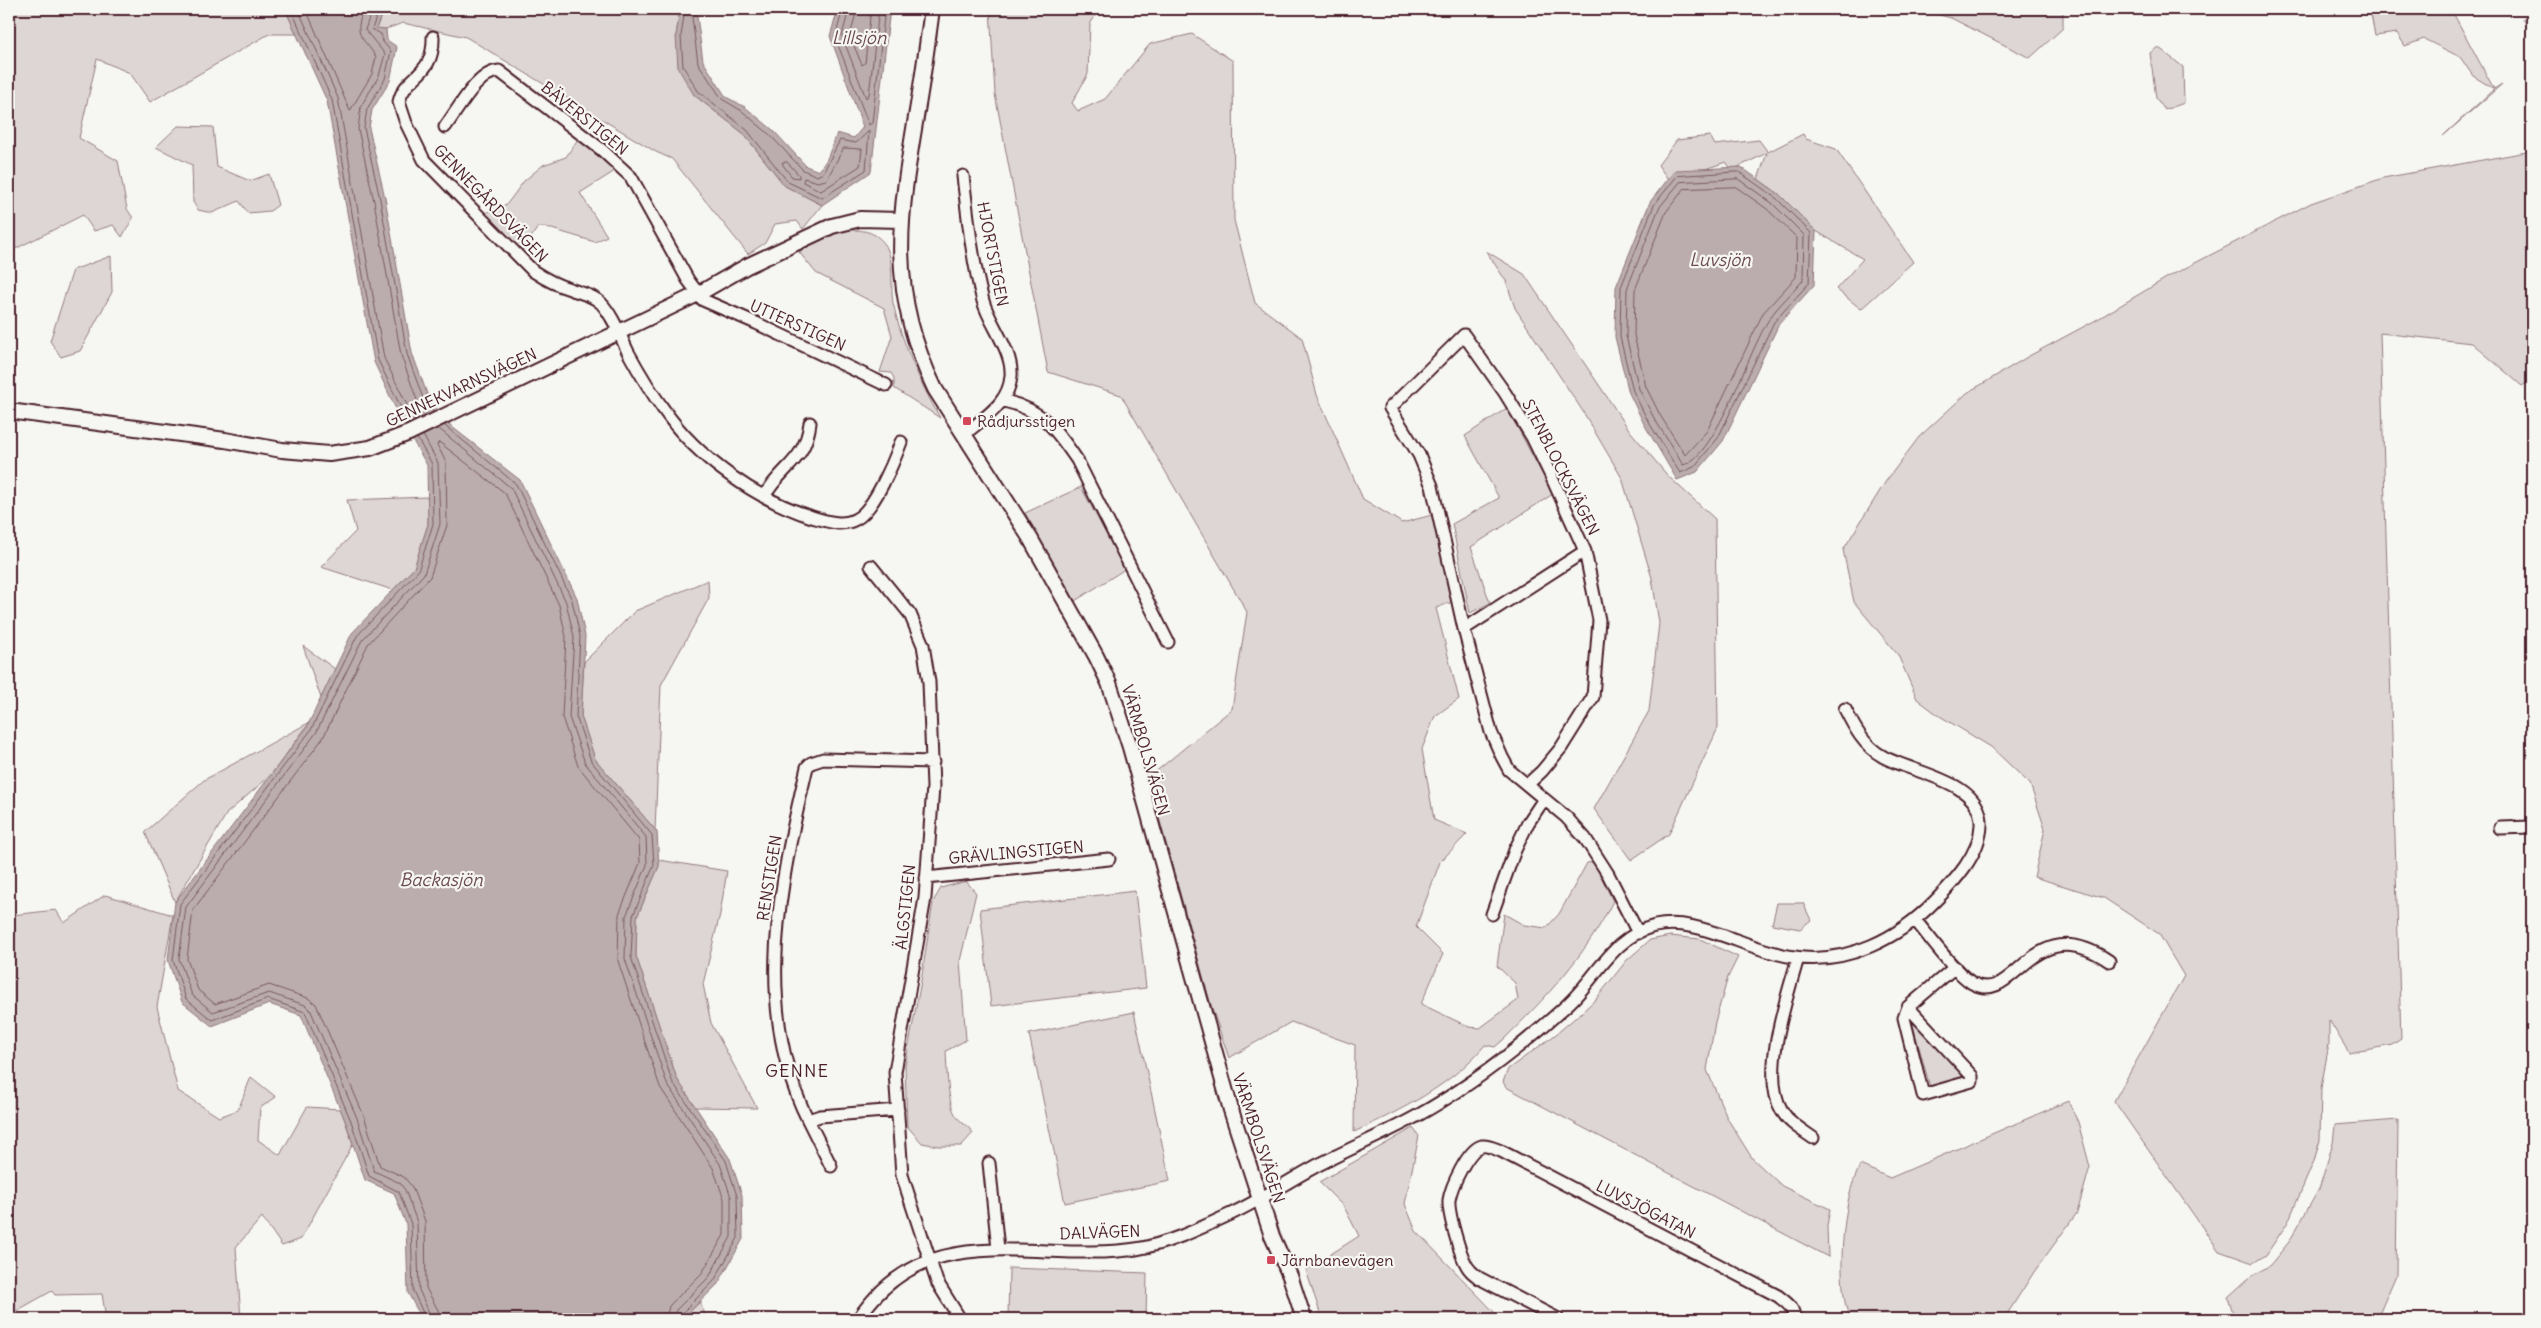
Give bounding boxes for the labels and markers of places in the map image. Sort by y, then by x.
place label: Rådjursstigen [977,411,1075,431]
marker: Rådjursstigen [961,415,973,427]
place label: Järnbanevägen [1281,1250,1393,1270]
marker: Järnbanevägen [1265,1254,1277,1266]

